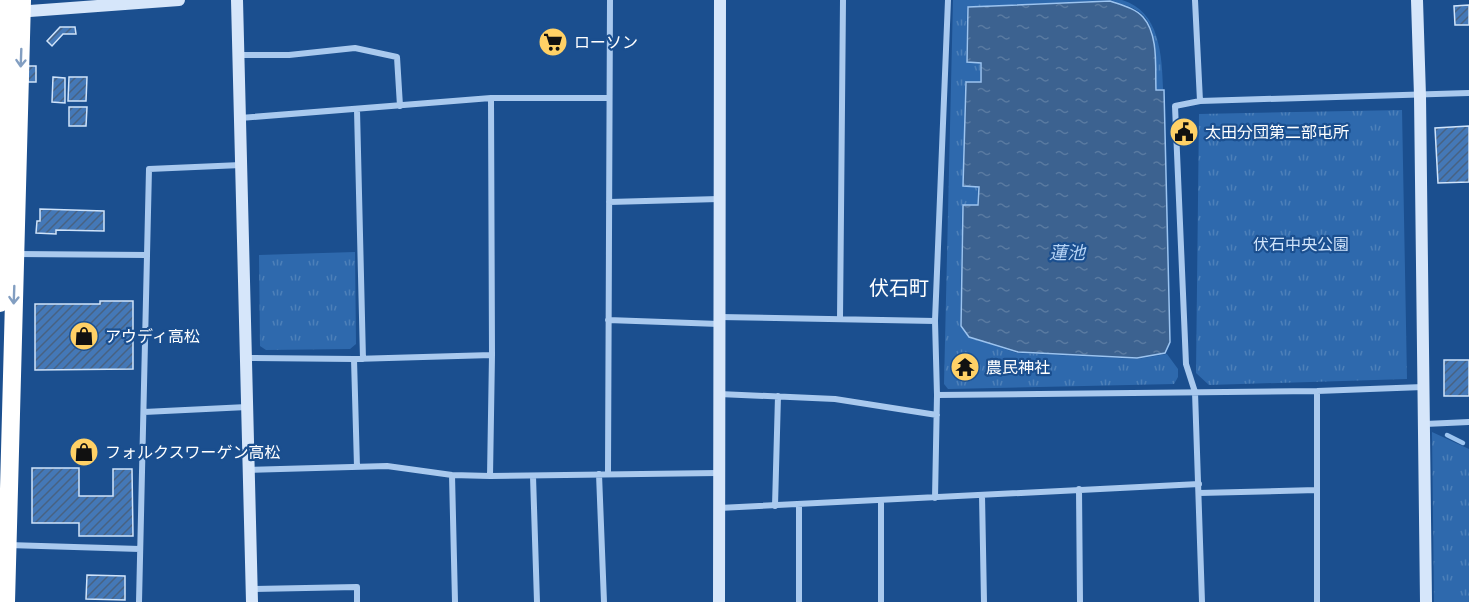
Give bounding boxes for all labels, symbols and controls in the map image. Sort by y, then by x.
supermarket icon: ローソン [537,26,569,58]
place label: ローソン [574,31,638,53]
one-way arrow [15,48,27,68]
public building icon: 太田分団第二部屯所 [1168,116,1200,148]
place label: 太田分団第二部屯所 [1205,121,1349,143]
park label: 伏石中央公園 [1253,233,1349,255]
water label: 蓮池 [1049,240,1087,264]
district label: 伏石町 [869,274,929,301]
one-way arrow [9,285,20,305]
shop icon: アウディ高松 [68,320,100,352]
place label: アウディ高松 [105,325,200,347]
temple icon: 農民神社 [949,351,981,383]
place label: 農民神社 [986,356,1050,378]
shop icon: フォルクスワーゲン高松 [68,436,100,468]
place label: フォルクスワーゲン高松 [105,441,281,463]

